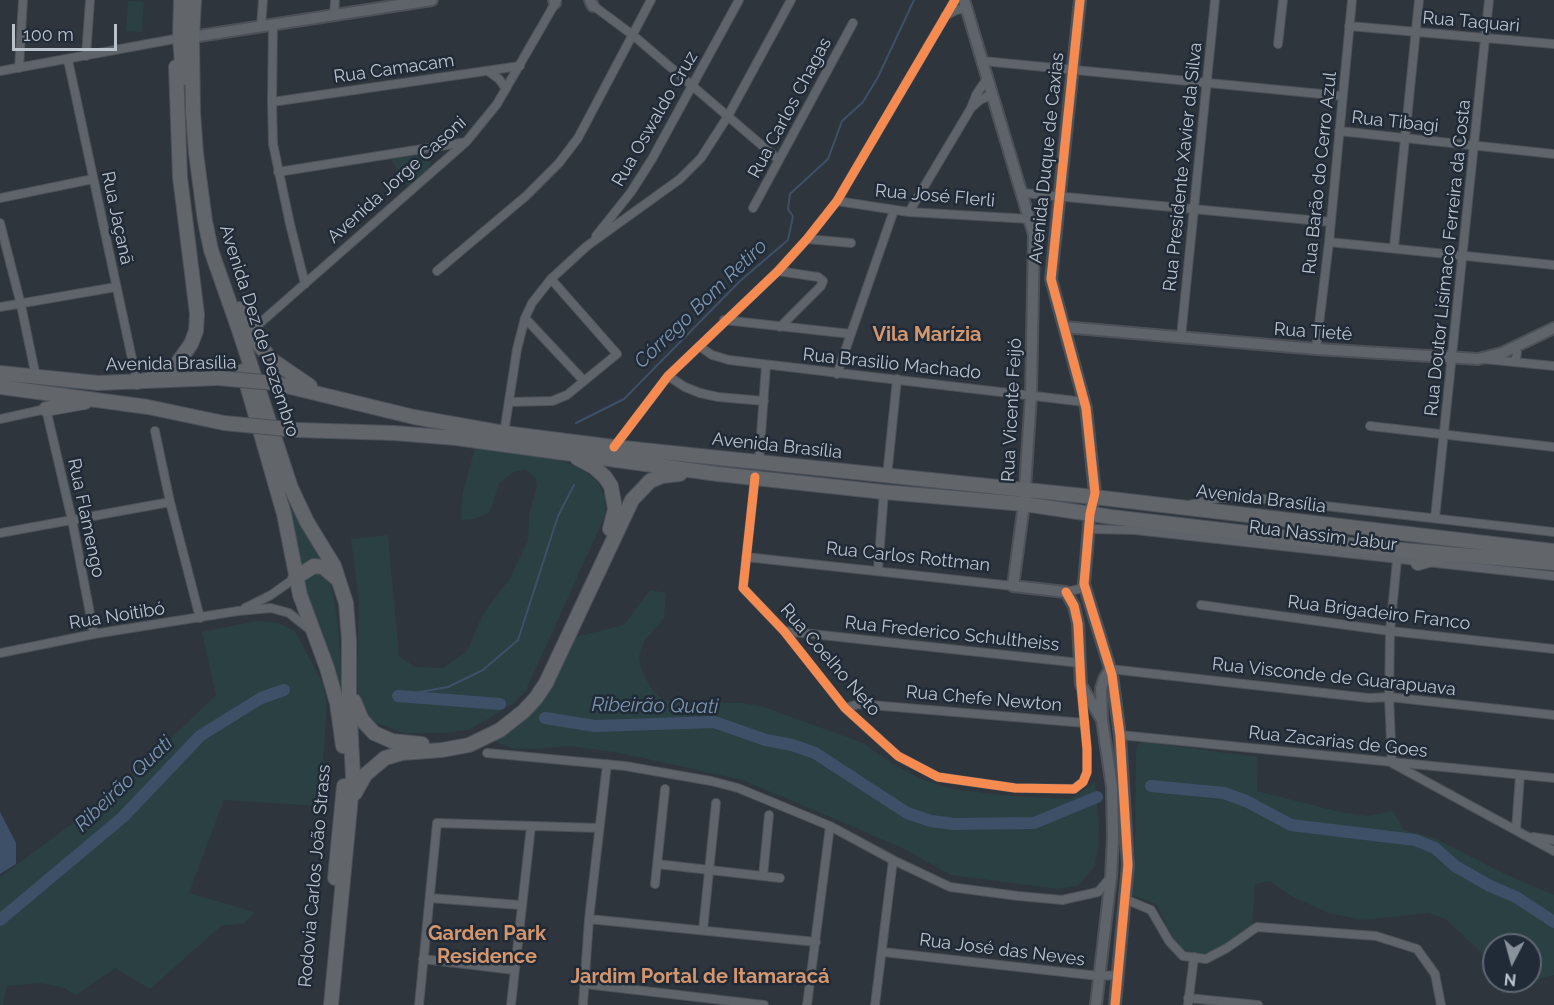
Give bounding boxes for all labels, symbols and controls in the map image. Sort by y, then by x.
street label: Rua Taquari [1422,7,1520,37]
scale bar [15,12,120,50]
text: 100 m [23,24,74,45]
street label: Rua Carlos Chagas [744,34,836,182]
street label: Rua Presidente Xavier da Silva [1159,41,1207,293]
street label: Rua Oswaldo Cruz [608,48,702,190]
street label: Rua Camacam [332,50,456,88]
street label: Avenida Duque de Caxias [1025,51,1069,265]
street label: Rua Barão do Cerro Azul [1299,71,1341,275]
street label: Rua Doutor Lisímaco Ferreira da Costa [1421,99,1475,417]
street label: Rua Tibagi [1350,107,1440,137]
street label: Avenida Jorge Casoni [323,112,471,248]
street label: Rua Jaçanã [97,169,137,267]
street label: Rua José FIerli [874,180,996,212]
street label: Avenida Dez de Dezembro [215,222,303,440]
water label: Córrego Bom Retiro [630,234,772,374]
street label: Rua Tietê [1273,318,1353,346]
district label: Vila Marízia [872,323,982,347]
street label: Rua Vicente Feijó [997,338,1027,482]
street label: Rua Brasilio Machado [802,344,982,384]
street label: Avenida Brasília [105,352,237,376]
street label: Avenida Brasília [711,428,843,464]
street label: Rua Flamengo [63,456,109,580]
street label: Avenida Brasília [1195,480,1327,518]
street label: Rua Nassim Jabur [1248,516,1398,556]
street label: Rua Carlos Rottman [825,538,991,576]
street label: Rua Brigadeiro Franco [1286,591,1472,635]
street label: Rua Noitibó [67,598,167,634]
street label: Rua Coelho Neto [775,599,885,721]
street label: Rua Frederico Schultheiss [844,612,1060,656]
street label: Rua Visconde de Guarapuava [1211,653,1457,701]
street label: Rua Chefe Newton [905,681,1063,717]
water label: Ribeirão Quati [591,693,719,719]
street label: Rua Zacarias de Goes [1247,722,1429,762]
water label: Ribeirão Quati [70,731,178,837]
street label: Rodovia Carlos João Strass [294,764,336,988]
district label: Garden Park Residence [428,922,546,969]
street label: Rua José das Neves [918,929,1086,971]
north arrow [1482,933,1542,993]
district label: Jardim Portal de Itamaracá [570,965,830,989]
text: N [1503,969,1517,989]

